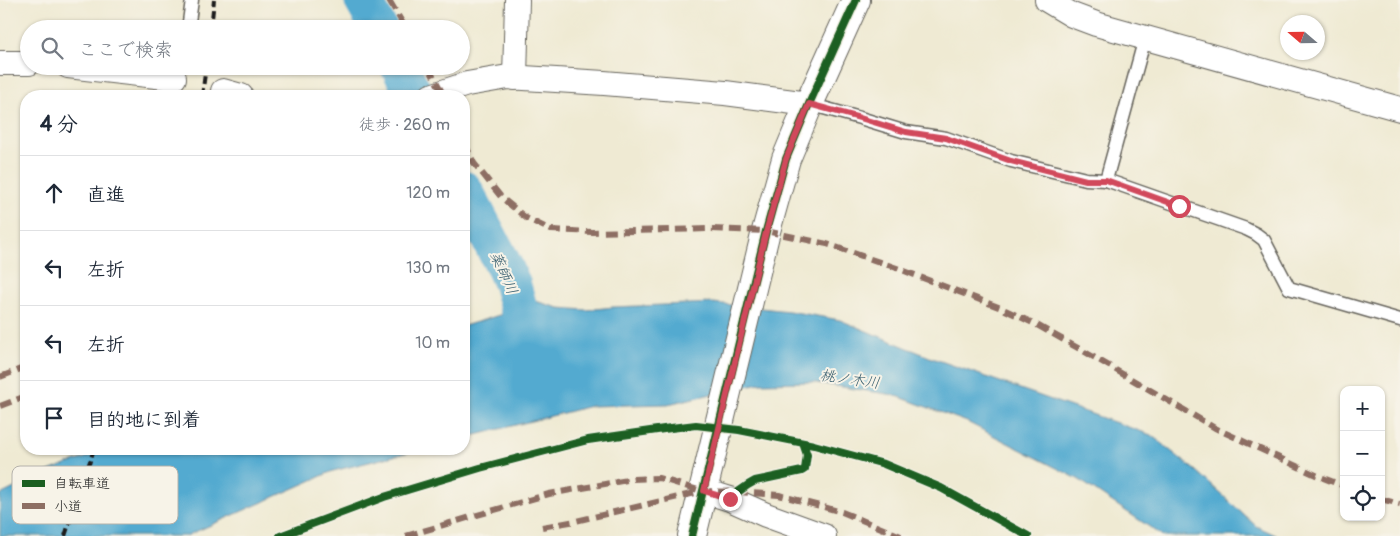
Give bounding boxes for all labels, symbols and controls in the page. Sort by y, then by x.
north arrow [1280,15,1325,60]
search box [20,20,470,75]
icon: search [38,34,66,62]
text: ここで検索 [78,38,173,62]
text: 4 分 [40,111,78,138]
text: 徒歩 · 260 m [359,115,450,135]
icon: ahead [40,179,68,207]
text: 直進 [87,183,125,207]
text: 120 m [406,183,450,203]
route start [1168,195,1191,218]
water label: 薬師川 [486,249,521,298]
icon: left [40,254,68,282]
text: 左折 [87,258,125,282]
text: 130 m [406,258,450,278]
icon: left [40,329,68,357]
text: 左折 [87,333,125,357]
text: 10 m [415,333,450,353]
water label: 桃ノ木川 [819,366,881,393]
map controls [1340,386,1385,521]
button: + [1340,386,1385,431]
icon: arrive [40,404,68,432]
text: 目的地に到着 [87,408,201,432]
button: − [1340,431,1385,476]
legend [12,466,178,524]
text: 自転車道 [54,475,110,492]
button: locate [1340,476,1385,521]
route end [719,488,742,511]
text: 小道 [54,498,82,515]

